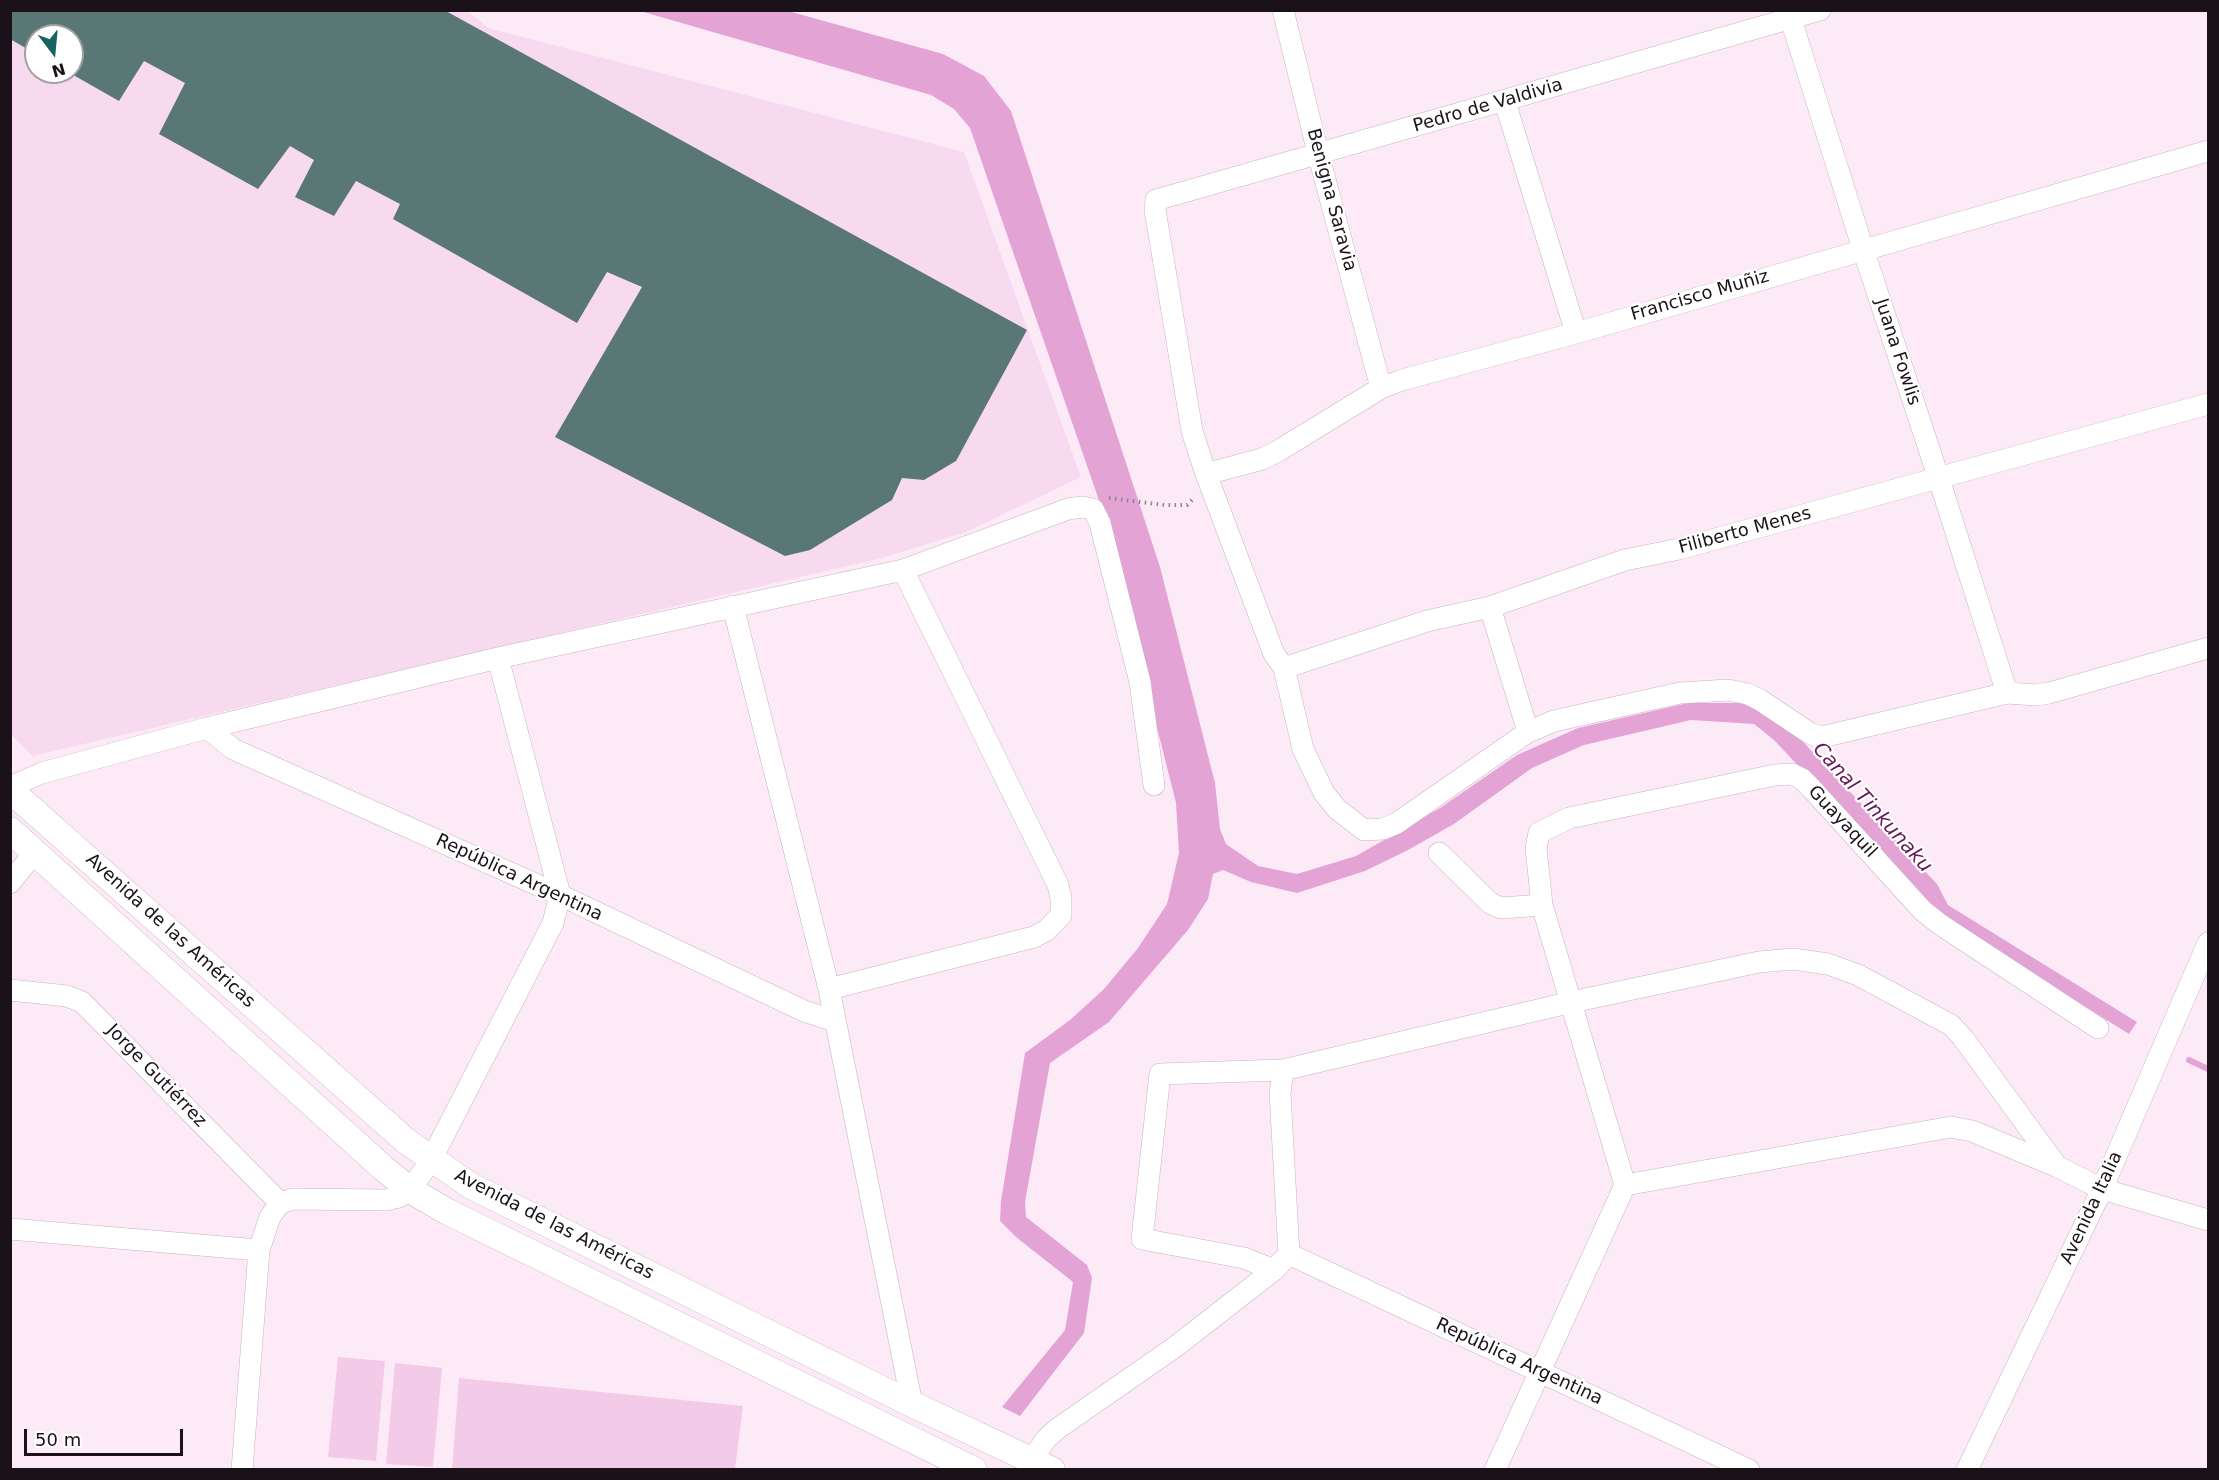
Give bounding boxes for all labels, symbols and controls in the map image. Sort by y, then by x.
north arrow [24,24,84,84]
text: N [50,59,68,81]
street label: Pedro de Valdivia [1411,74,1565,138]
street label: Benigna Saravia [1302,126,1360,274]
street label: Francisco Muñiz [1628,266,1772,326]
street label: Juana Fowlis [1870,296,1924,408]
street label: Filiberto Menes [1676,503,1814,559]
water label: Canal Tinkunaku [1807,738,1937,878]
street label: Guayaquil [1803,781,1881,863]
street label: República Argentina [432,830,606,926]
street label: Avenida de las Américas [81,849,259,1013]
street label: Jorge Gutiérrez [101,1020,211,1132]
street label: Avenida Italia [2056,1148,2128,1268]
street label: Avenida de las Américas [451,1165,657,1285]
street label: República Argentina [1432,1314,1606,1410]
scale bar [27,1417,186,1455]
text: 50 m [35,1429,81,1450]

